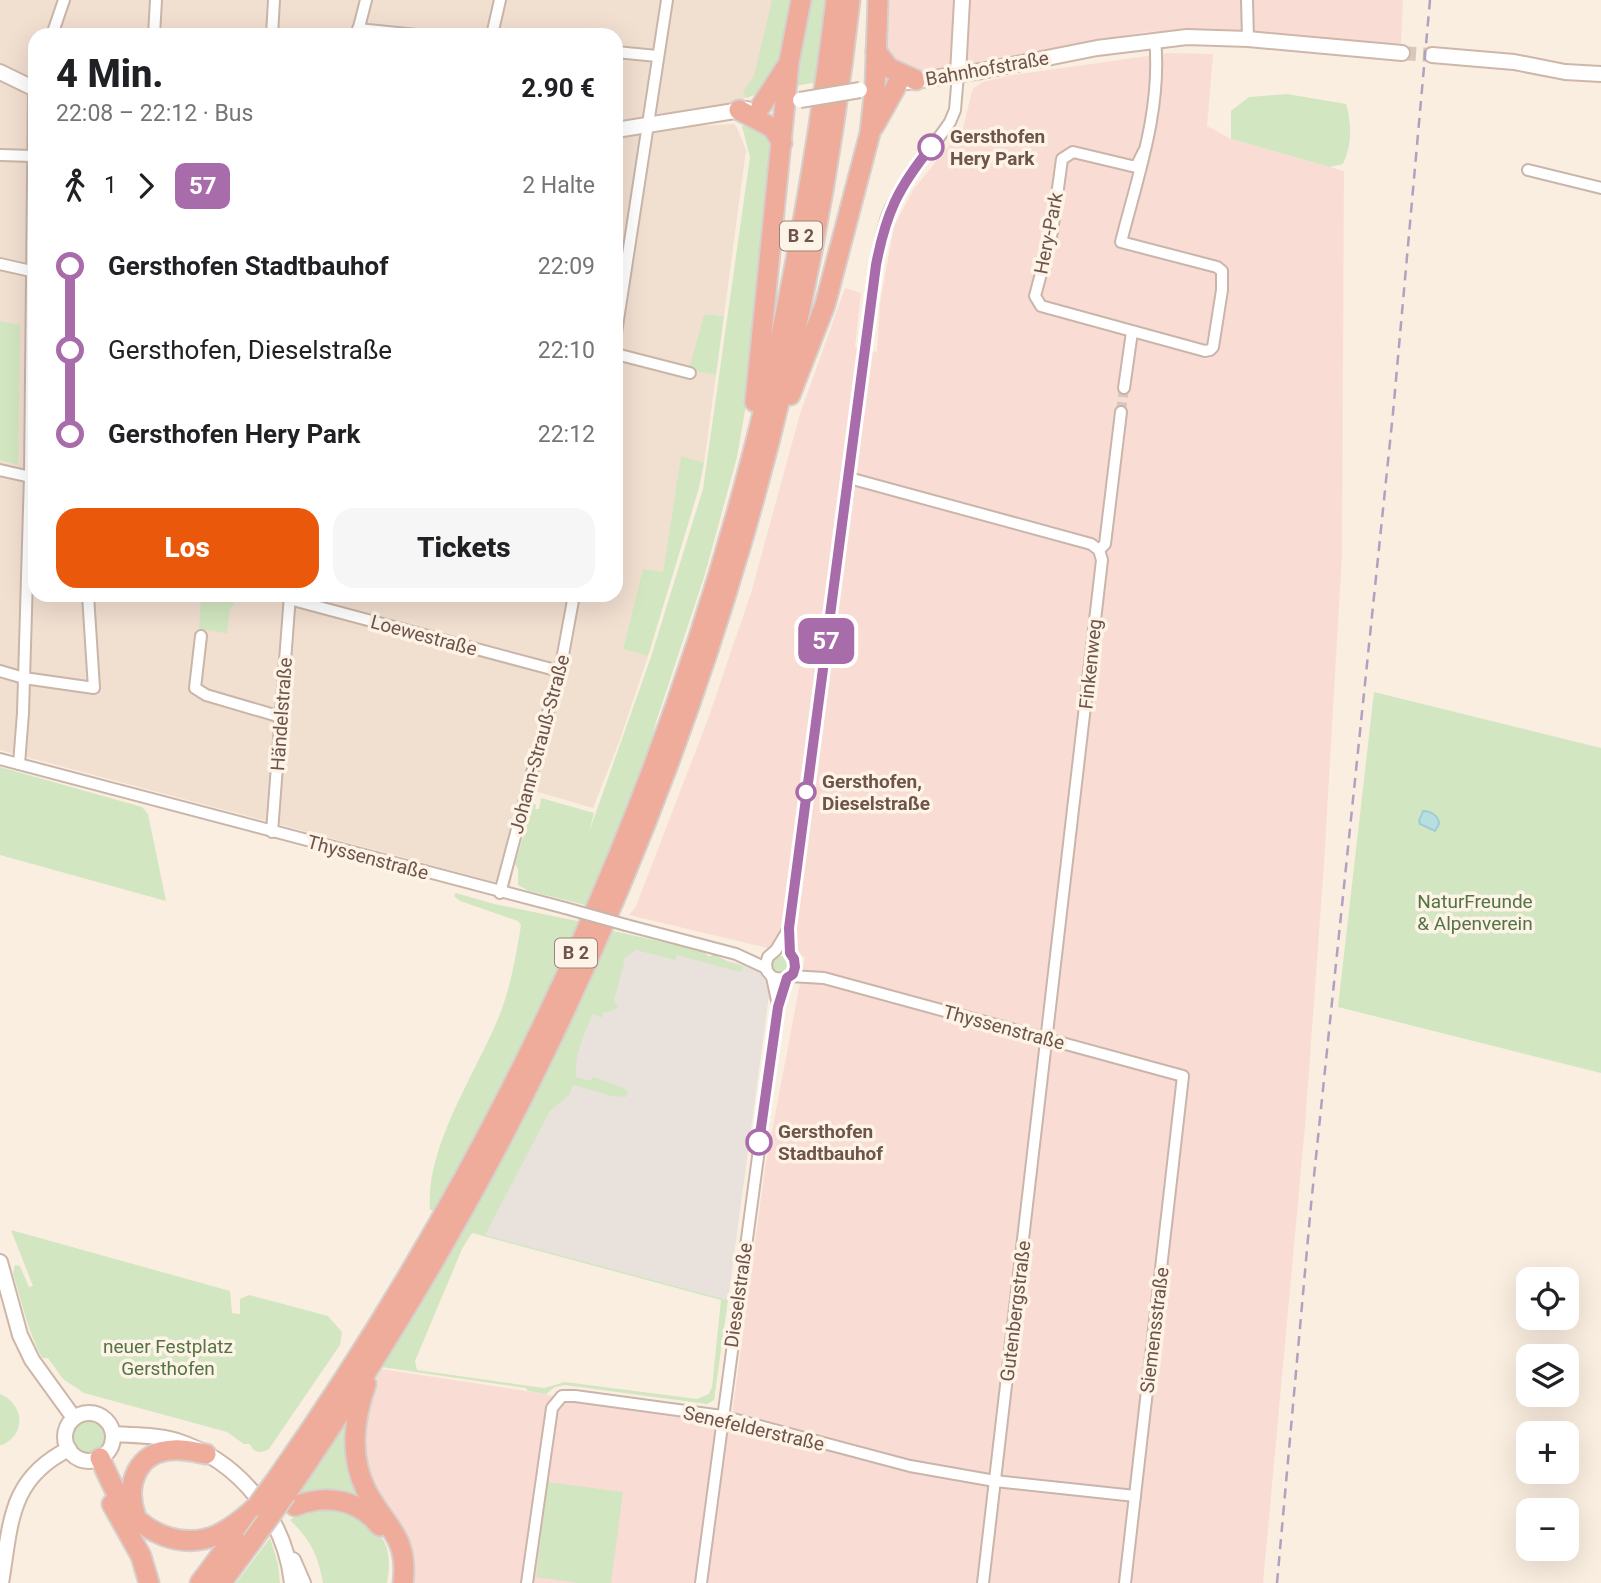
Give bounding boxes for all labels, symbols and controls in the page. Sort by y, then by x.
street label: Bahnhofstraße [924,46,1051,91]
text: 4 Min. [56,52,164,96]
text: 2.90 € [521,73,595,103]
text: 22:08 – 22:12 · Bus [56,100,253,127]
place label: Gersthofen Hery Park [950,125,1045,170]
marker: Gersthofen Hery Park [918,134,944,160]
icon: walk [56,167,94,205]
icon: forward [127,167,165,205]
text: 1 [104,172,117,199]
text: 57 [189,172,216,200]
text: 2 Halte [522,172,595,199]
street label: Hery-Park [1029,190,1068,276]
road number: B 2 [780,222,822,250]
text: Gersthofen Stadtbauhof [108,251,389,281]
text: 22:09 [538,253,595,280]
text: Gersthofen, Dieselstraße [108,335,392,365]
text: 22:10 [538,337,595,364]
text: Gersthofen Hery Park [108,419,360,449]
text: 22:12 [538,421,595,448]
button: Los [56,508,319,588]
button: Tickets [333,508,595,588]
street label: Loewestraße [368,610,480,661]
line badge: 57 [794,618,858,664]
street label: Finkenweg [1074,618,1107,710]
text: 57 [812,627,840,655]
street label: Johann-Strauß-Straße [504,652,574,836]
street label: Händelstraße [266,657,297,771]
place label: Gersthofen, Dieselstraße [822,770,930,815]
marker: Gersthofen, Dieselstraße [796,782,816,802]
street label: Thyssenstraße [305,830,431,885]
park label: NaturFreunde & Alpenverein [1417,890,1533,935]
road number: B 2 [555,938,597,968]
street label: Thyssenstraße [941,1000,1067,1055]
place label: Gersthofen Stadtbauhof [778,1120,883,1165]
marker: Gersthofen Stadtbauhof [746,1129,772,1155]
street label: Gutenbergstraße [995,1239,1036,1383]
street label: Dieselstraße [720,1241,757,1349]
street label: Siemensstraße [1135,1266,1174,1394]
map controls [1516,1267,1579,1561]
button: locate [1516,1267,1579,1330]
park label: neuer Festplatz Gersthofen [103,1335,233,1380]
button: layers [1516,1344,1579,1407]
street label: Senefelderstraße [681,1401,827,1456]
button: + [1516,1421,1579,1484]
button: − [1516,1498,1579,1561]

